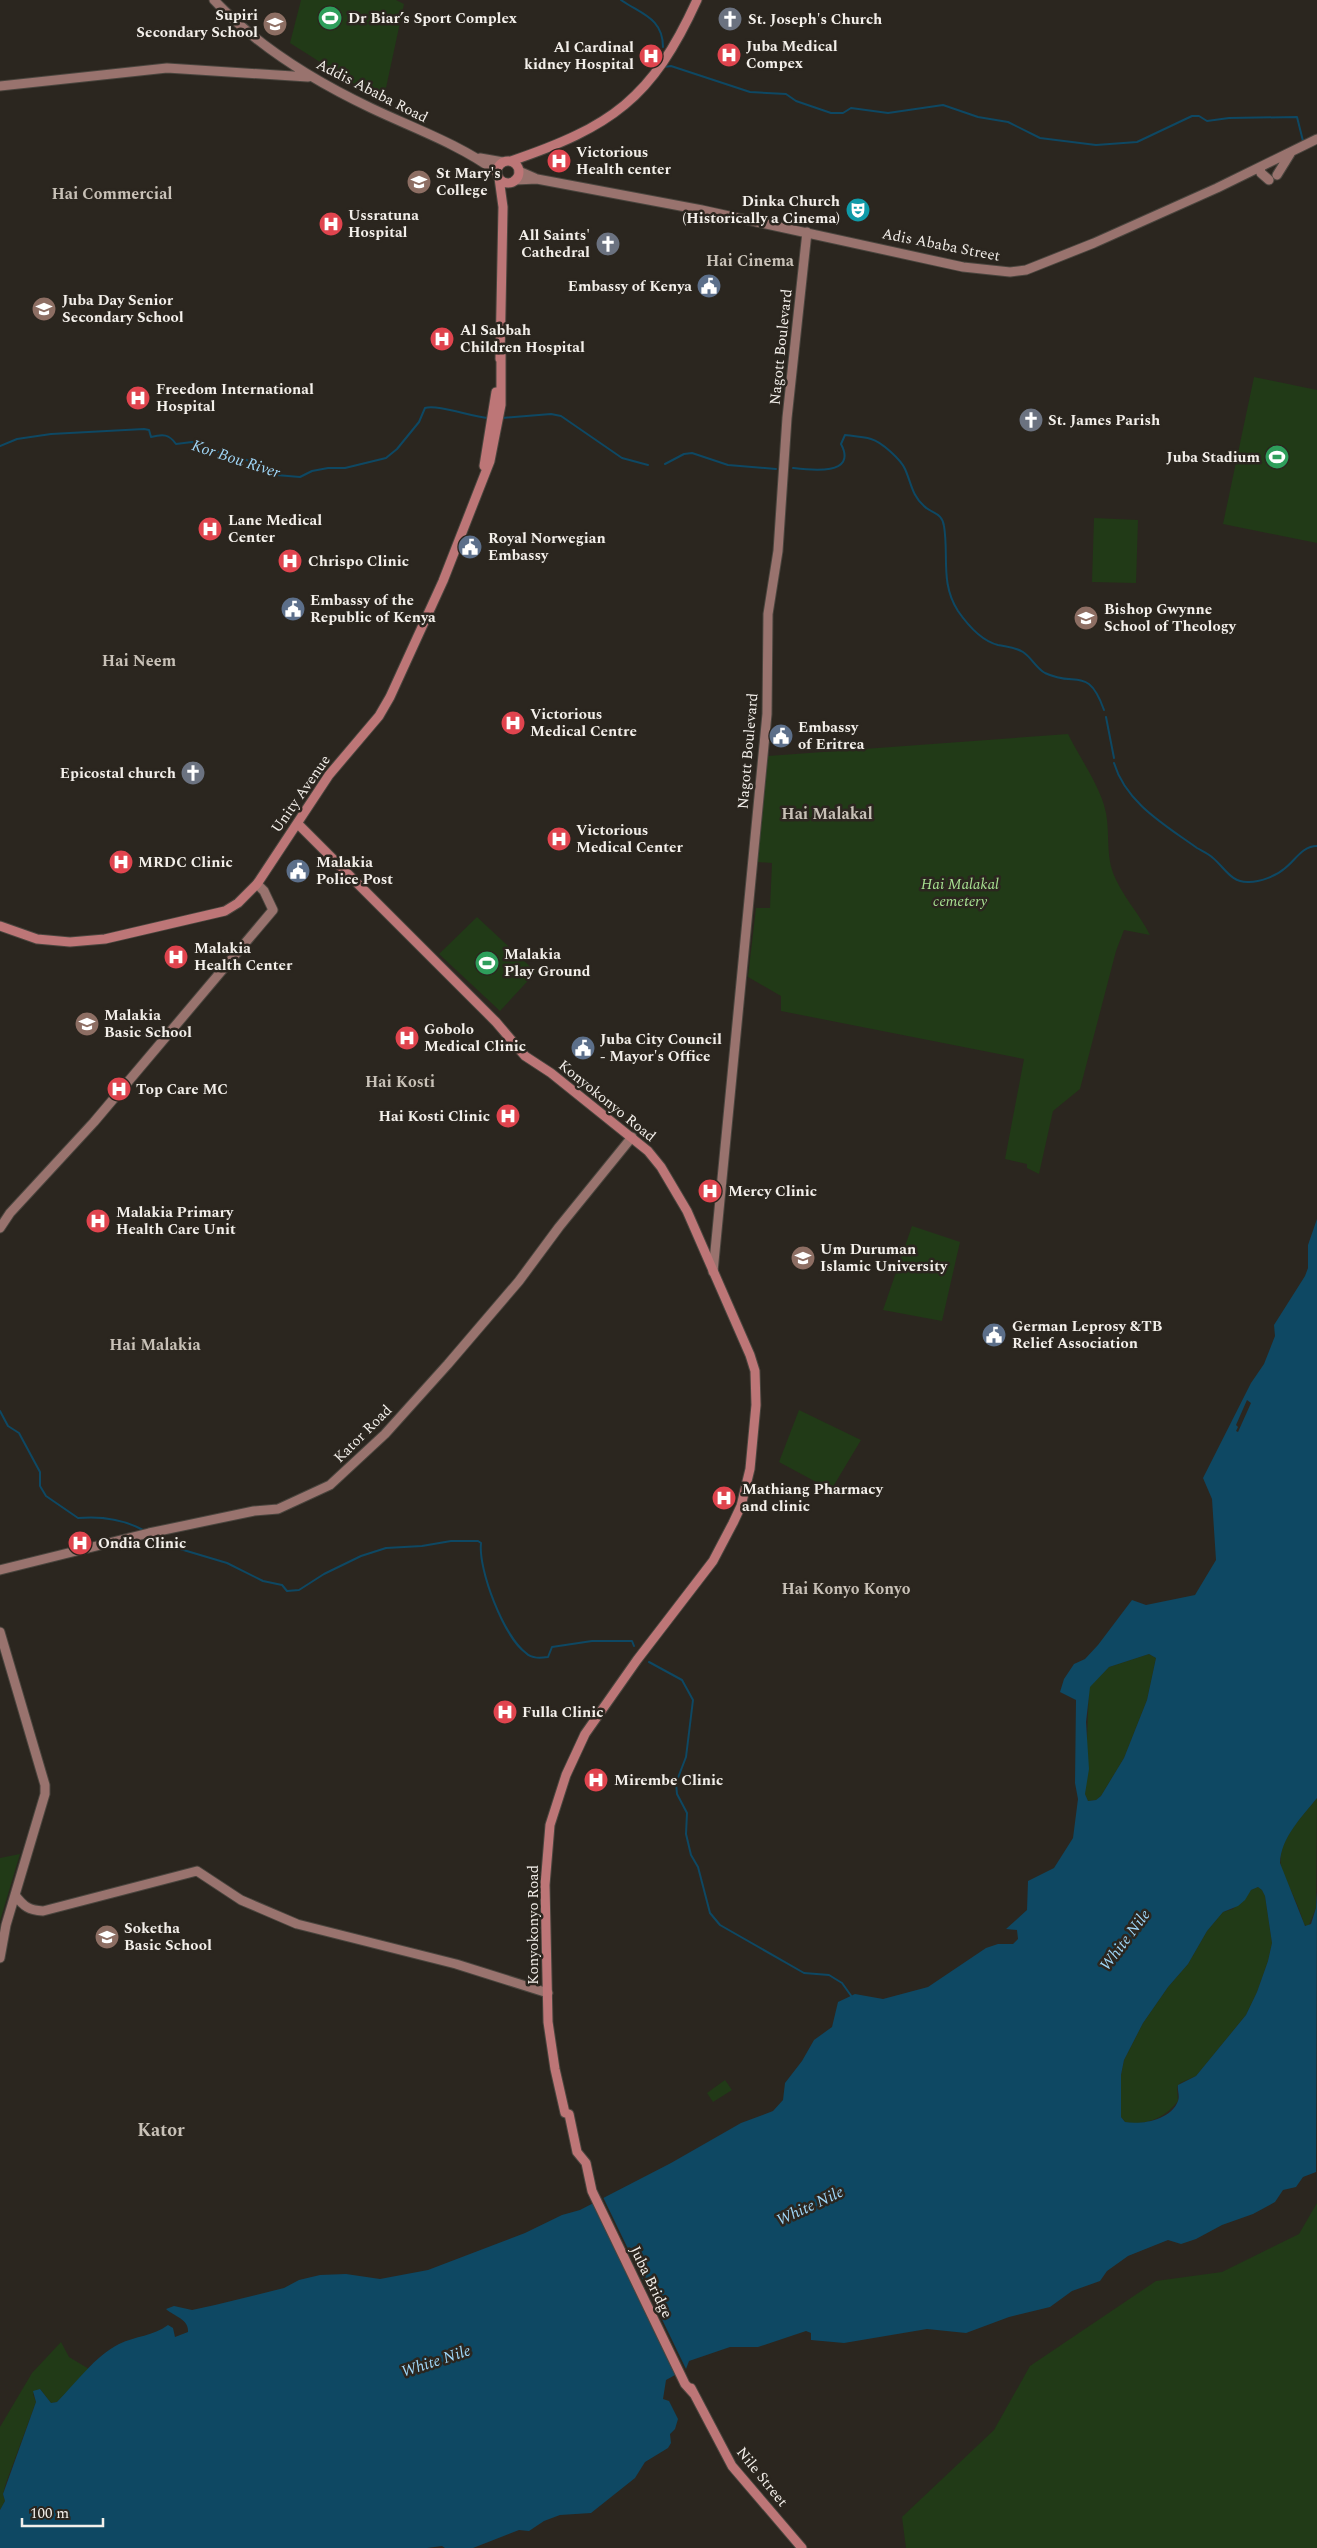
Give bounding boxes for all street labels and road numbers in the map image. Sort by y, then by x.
street label: Addis Ababa Road [312,53,432,129]
street label: Adis Ababa Street [880,222,1002,268]
street label: Nagott Boulevard [763,288,799,406]
street label: Nagott Boulevard [731,692,765,810]
street label: Unity Avenue [265,750,337,838]
street label: Konyokonyo Road [553,1054,661,1148]
street label: Kator Road [328,1399,398,1469]
street label: Konyokonyo Road [522,1865,545,1985]
street label: Juba Bridge [624,2242,678,2322]
street label: Nile Street [731,2442,793,2512]

